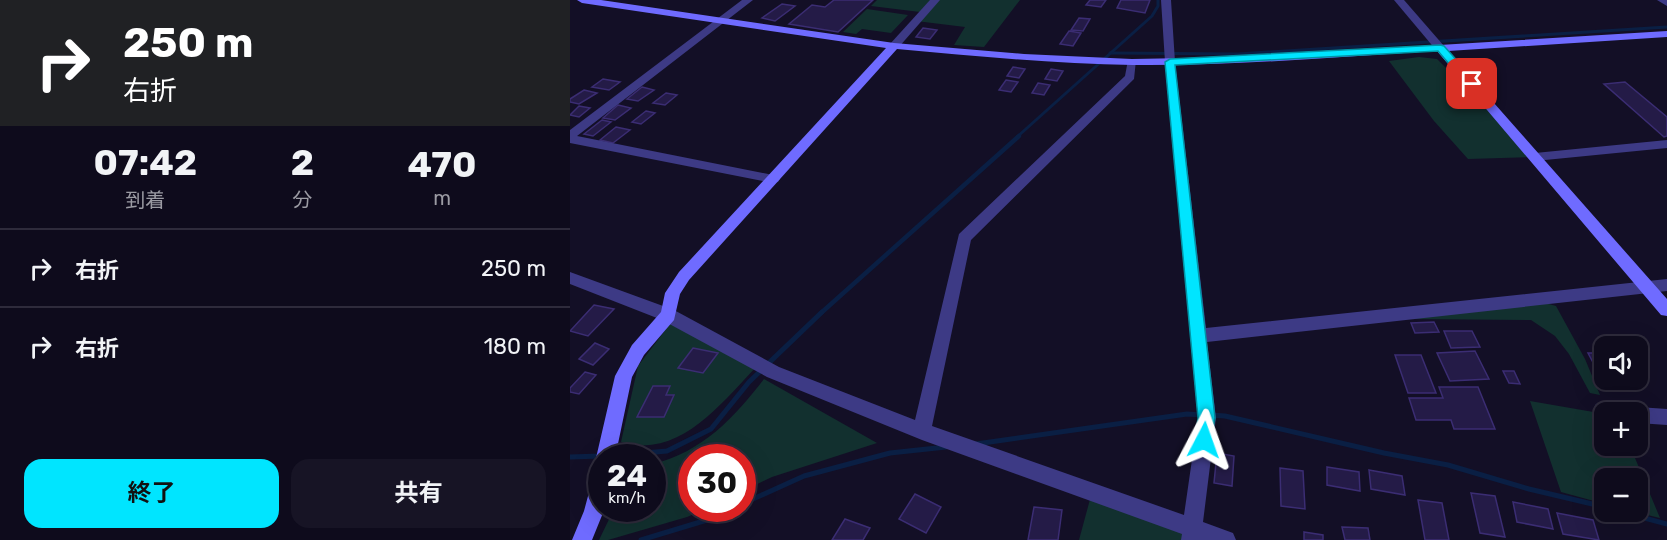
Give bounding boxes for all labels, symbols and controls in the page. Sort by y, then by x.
text: 250 m [123,18,253,68]
icon: right [24,24,102,102]
pin [1446,58,1497,109]
icon: arrive [1455,67,1488,100]
text: 右折 [123,75,177,107]
text: 07:42 [94,141,197,184]
text: 2 [291,141,314,184]
text: 470 [408,143,476,186]
text: m [433,186,451,210]
text: 到着 [125,188,165,212]
text: 分 [292,188,312,212]
icon: right [24,252,57,285]
text: 250 m [481,255,546,282]
text: 右折 [75,257,119,284]
icon: right [24,330,57,363]
text: 180 m [484,333,546,360]
text: 右折 [75,335,119,362]
map controls [1594,336,1648,522]
button: sound [1594,336,1648,390]
button: + [1594,402,1648,456]
position arrow [1172,408,1236,472]
speed limit sign: 30 [678,444,756,522]
text: 24 [607,458,647,494]
button: 終了 [24,459,279,528]
button: 共有 [291,459,546,528]
button: − [1594,468,1648,522]
text: km/h [608,489,646,507]

